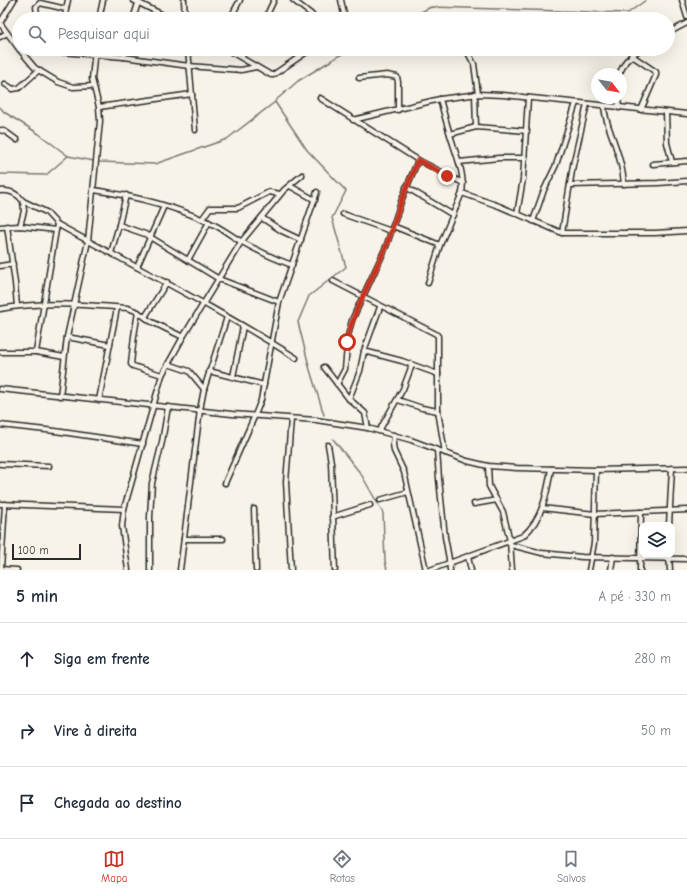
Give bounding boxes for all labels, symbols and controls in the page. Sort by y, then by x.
search box [12,12,675,56]
icon: search [26,23,48,45]
text: Pesquisar aqui [58,25,150,43]
north arrow [591,68,627,104]
route end [438,167,456,185]
route start [338,333,356,351]
map controls [639,522,675,558]
button: layers [639,522,675,558]
scale bar [12,542,81,561]
text: 100 m [18,544,49,557]
text: 5 min [16,587,58,606]
text: A pé · 330 m [599,589,671,604]
icon: ahead [16,648,38,670]
text: Siga em frente [54,650,150,668]
text: 280 m [634,651,671,666]
icon: right [16,720,38,742]
text: Vire à direita [54,722,137,740]
text: 50 m [641,723,671,738]
icon: arrive [16,792,38,814]
text: Chegada ao destino [54,794,182,812]
tab: Mapa [101,848,128,885]
tab: Rotas [330,848,355,885]
tab: Salvos [557,848,586,885]

